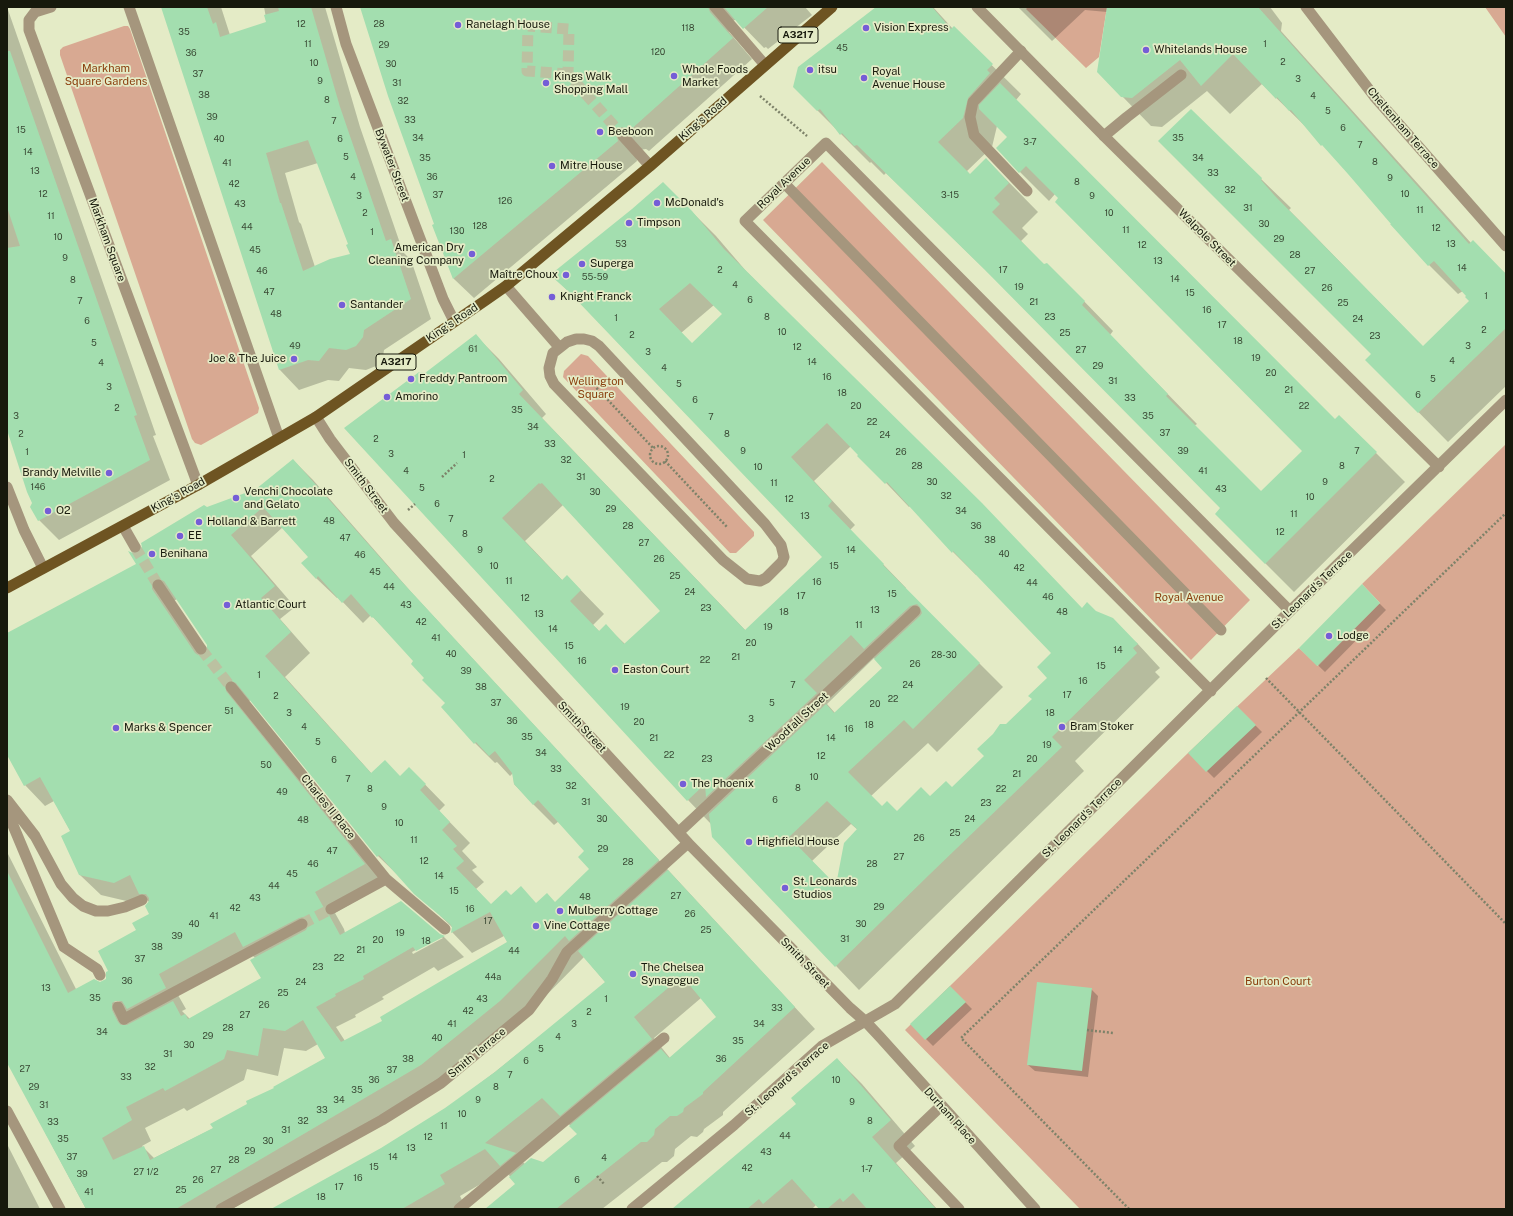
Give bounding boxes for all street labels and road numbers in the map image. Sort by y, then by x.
road number: A3217 [778,27,818,43]
street label: Cheltenham Terrace [1364,85,1442,171]
street label: King's Road [676,94,730,144]
street label: Bywater Street [372,127,412,203]
street label: Royal Avenue [755,154,813,212]
street label: Markham Square [86,197,128,283]
street label: Walpole Street [1175,206,1239,270]
street label: King's Road [424,301,480,345]
road number: A3217 [376,354,416,370]
street label: Smith Street [341,456,391,516]
street label: King's Road [149,475,207,515]
street label: St. Leonard's Terrace [1269,548,1355,632]
street label: Woodfall Street [763,690,831,754]
street label: Smith Street [555,699,609,755]
street label: Charles II Place [298,772,358,842]
street label: St. Leonard's Terrace [1039,775,1125,861]
street label: Smith Street [778,935,832,991]
street label: Smith Terrace [445,1025,509,1081]
street label: St. Leonard's Terrace [742,1039,832,1119]
street label: Durham Place [921,1085,979,1147]

